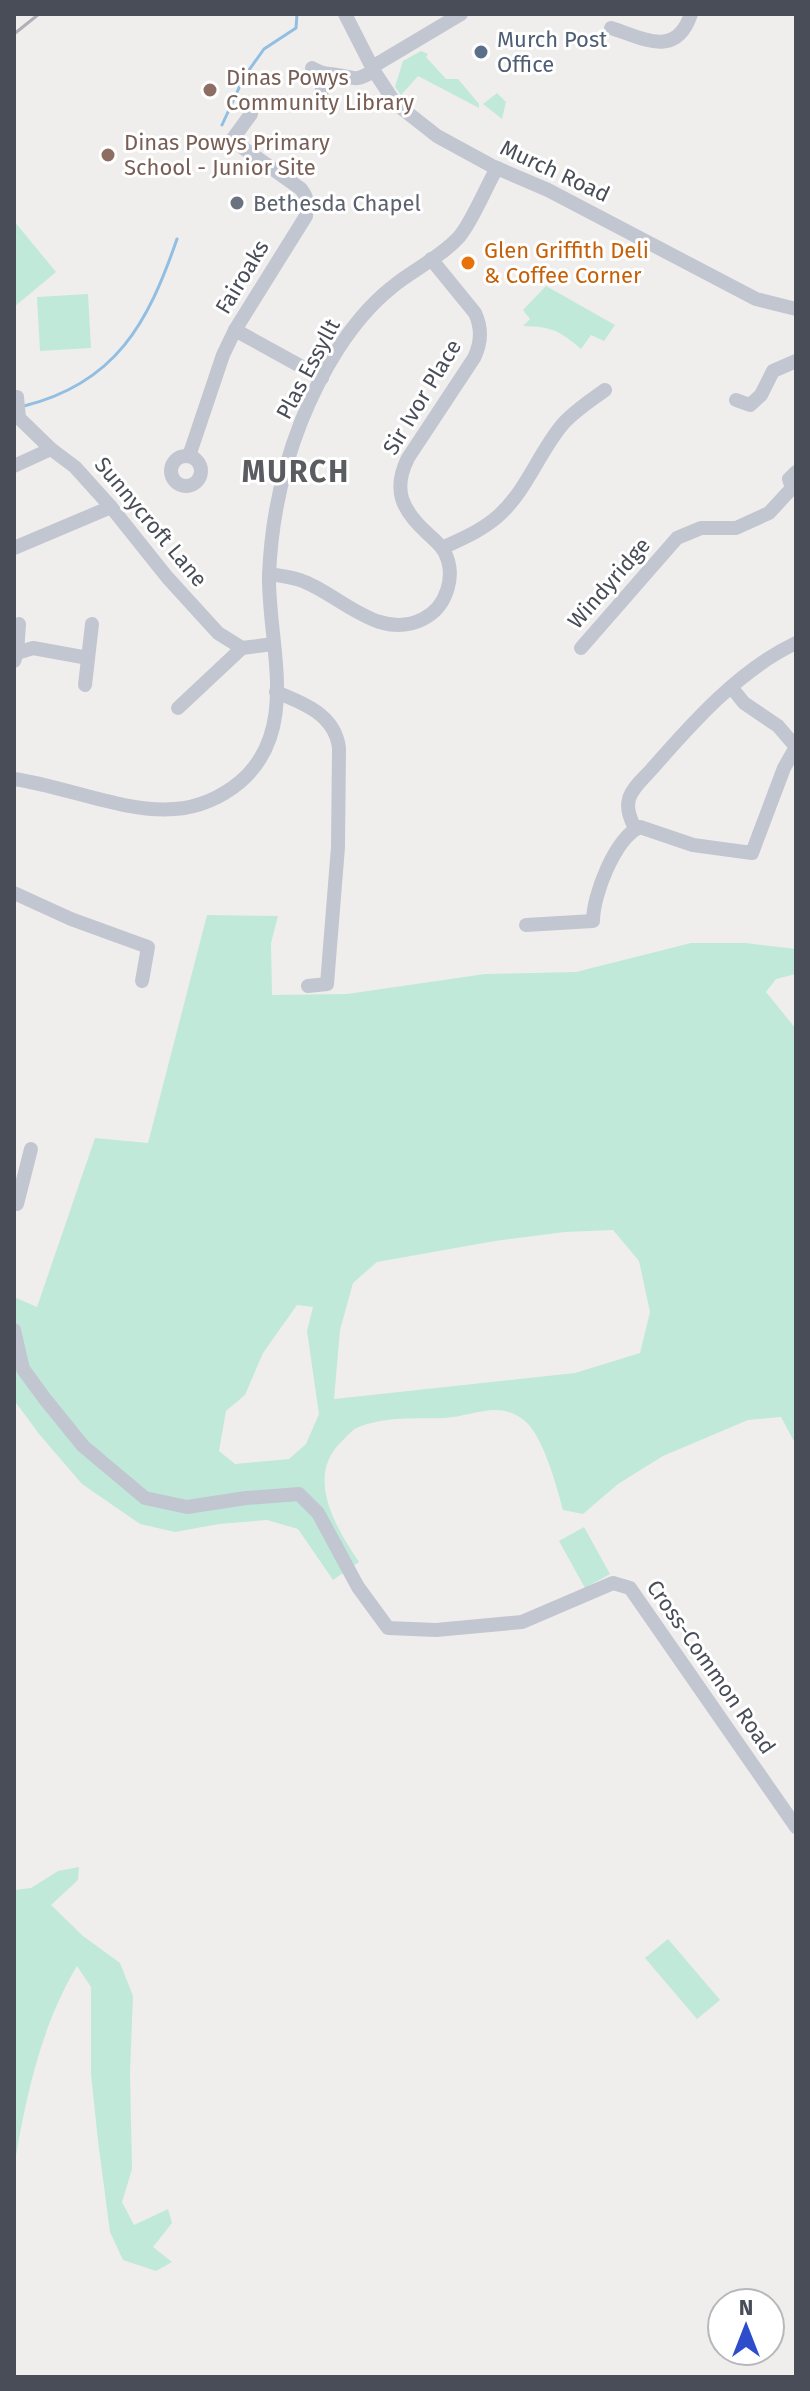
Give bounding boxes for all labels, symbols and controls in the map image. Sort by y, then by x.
place label: Murch Post Office [497,26,607,78]
marker: Murch Post Office [472,43,490,61]
place label: Dinas Powys Community Library [226,64,414,116]
marker: Dinas Powys Community Library [201,81,219,99]
place label: Dinas Powys Primary School - Junior Site [124,129,330,181]
street label: Murch Road [496,134,614,208]
marker: Dinas Powys Primary School - Junior Site [99,146,117,164]
place label: Bethesda Chapel [253,190,421,217]
marker: Bethesda Chapel [228,194,246,212]
street label: Fairoaks [209,235,275,319]
place label: Glen Griffith Deli & Coffee Corner [484,237,649,289]
marker: Glen Griffith Deli & Coffee Corner [459,254,477,272]
street label: Plas Essyllt [270,314,346,424]
street label: Sir Ivor Place [377,334,467,460]
street label: Sunnycroft Lane [89,452,213,592]
district label: MURCH [242,454,350,490]
street label: Windyridge [562,532,656,634]
street label: Cross-Common Road [641,1575,781,1759]
north arrow [706,2287,786,2367]
text: N [739,2294,753,2321]

